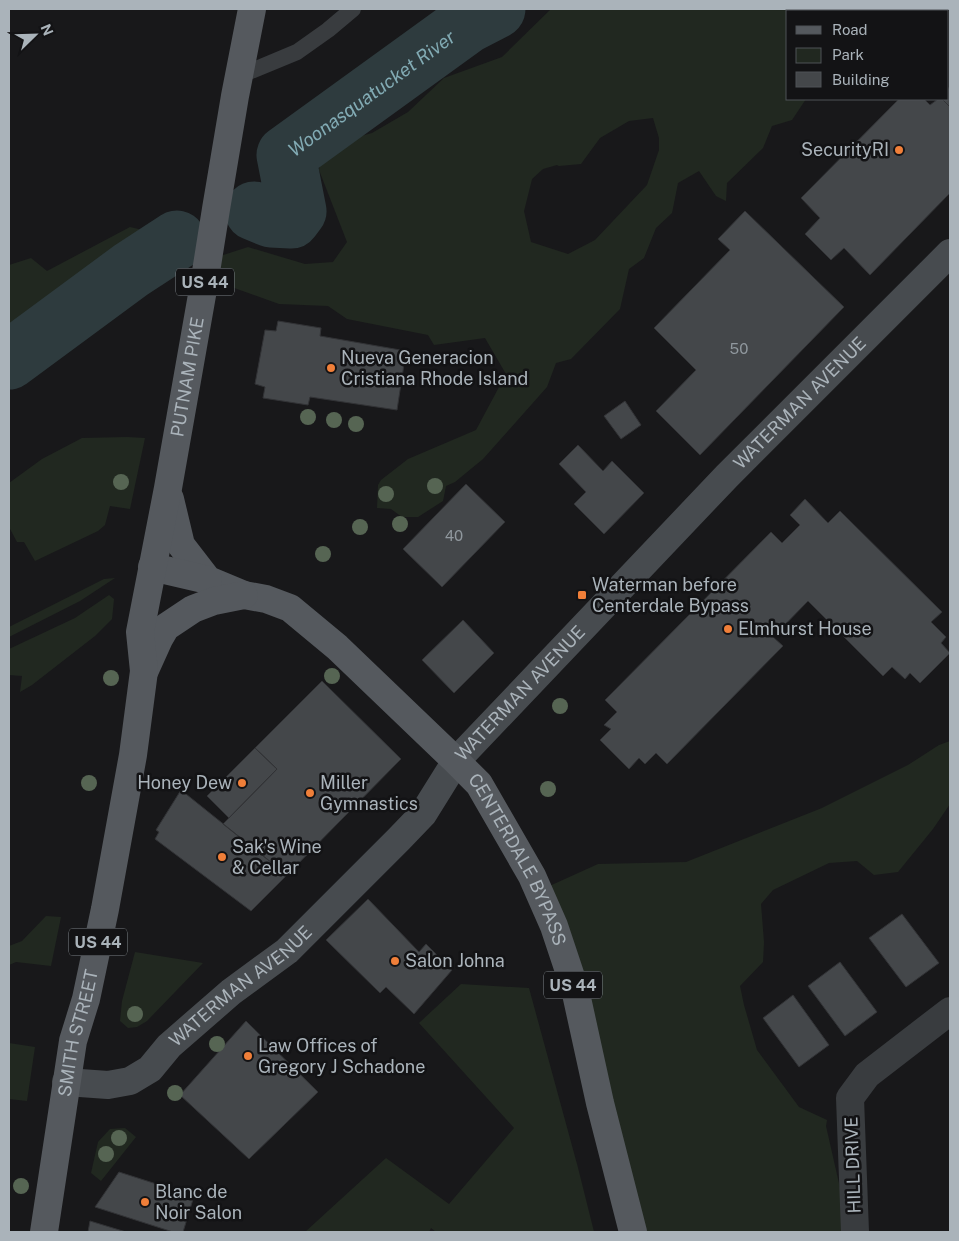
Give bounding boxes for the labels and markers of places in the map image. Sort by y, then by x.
place label: SecurityRI [801,139,889,160]
marker: SecurityRI [893,144,905,156]
place label: Nueva Generacion Cristiana Rhode Island [341,347,528,389]
marker: Nueva Generacion Cristiana Rhode Island [325,362,337,374]
place label: Waterman before Centerdale Bypass [592,574,749,616]
marker: Waterman before Centerdale Bypass [576,589,588,601]
place label: Elmhurst House [738,618,872,639]
marker: Elmhurst House [722,623,734,635]
place label: Honey Dew [137,772,232,793]
place label: Miller Gymnastics [320,772,418,814]
marker: Honey Dew [236,777,248,789]
marker: Miller Gymnastics [304,787,316,799]
place label: Sak's Wine & Cellar [232,836,322,878]
marker: Sak's Wine & Cellar [216,851,228,863]
place label: Salon Johna [405,950,505,971]
marker: Salon Johna [389,955,401,967]
place label: Law Offices of Gregory J Schadone [258,1035,425,1077]
marker: Law Offices of Gregory J Schadone [242,1050,254,1062]
place label: Blanc de Noir Salon [155,1181,242,1223]
marker: Blanc de Noir Salon [139,1196,151,1208]

